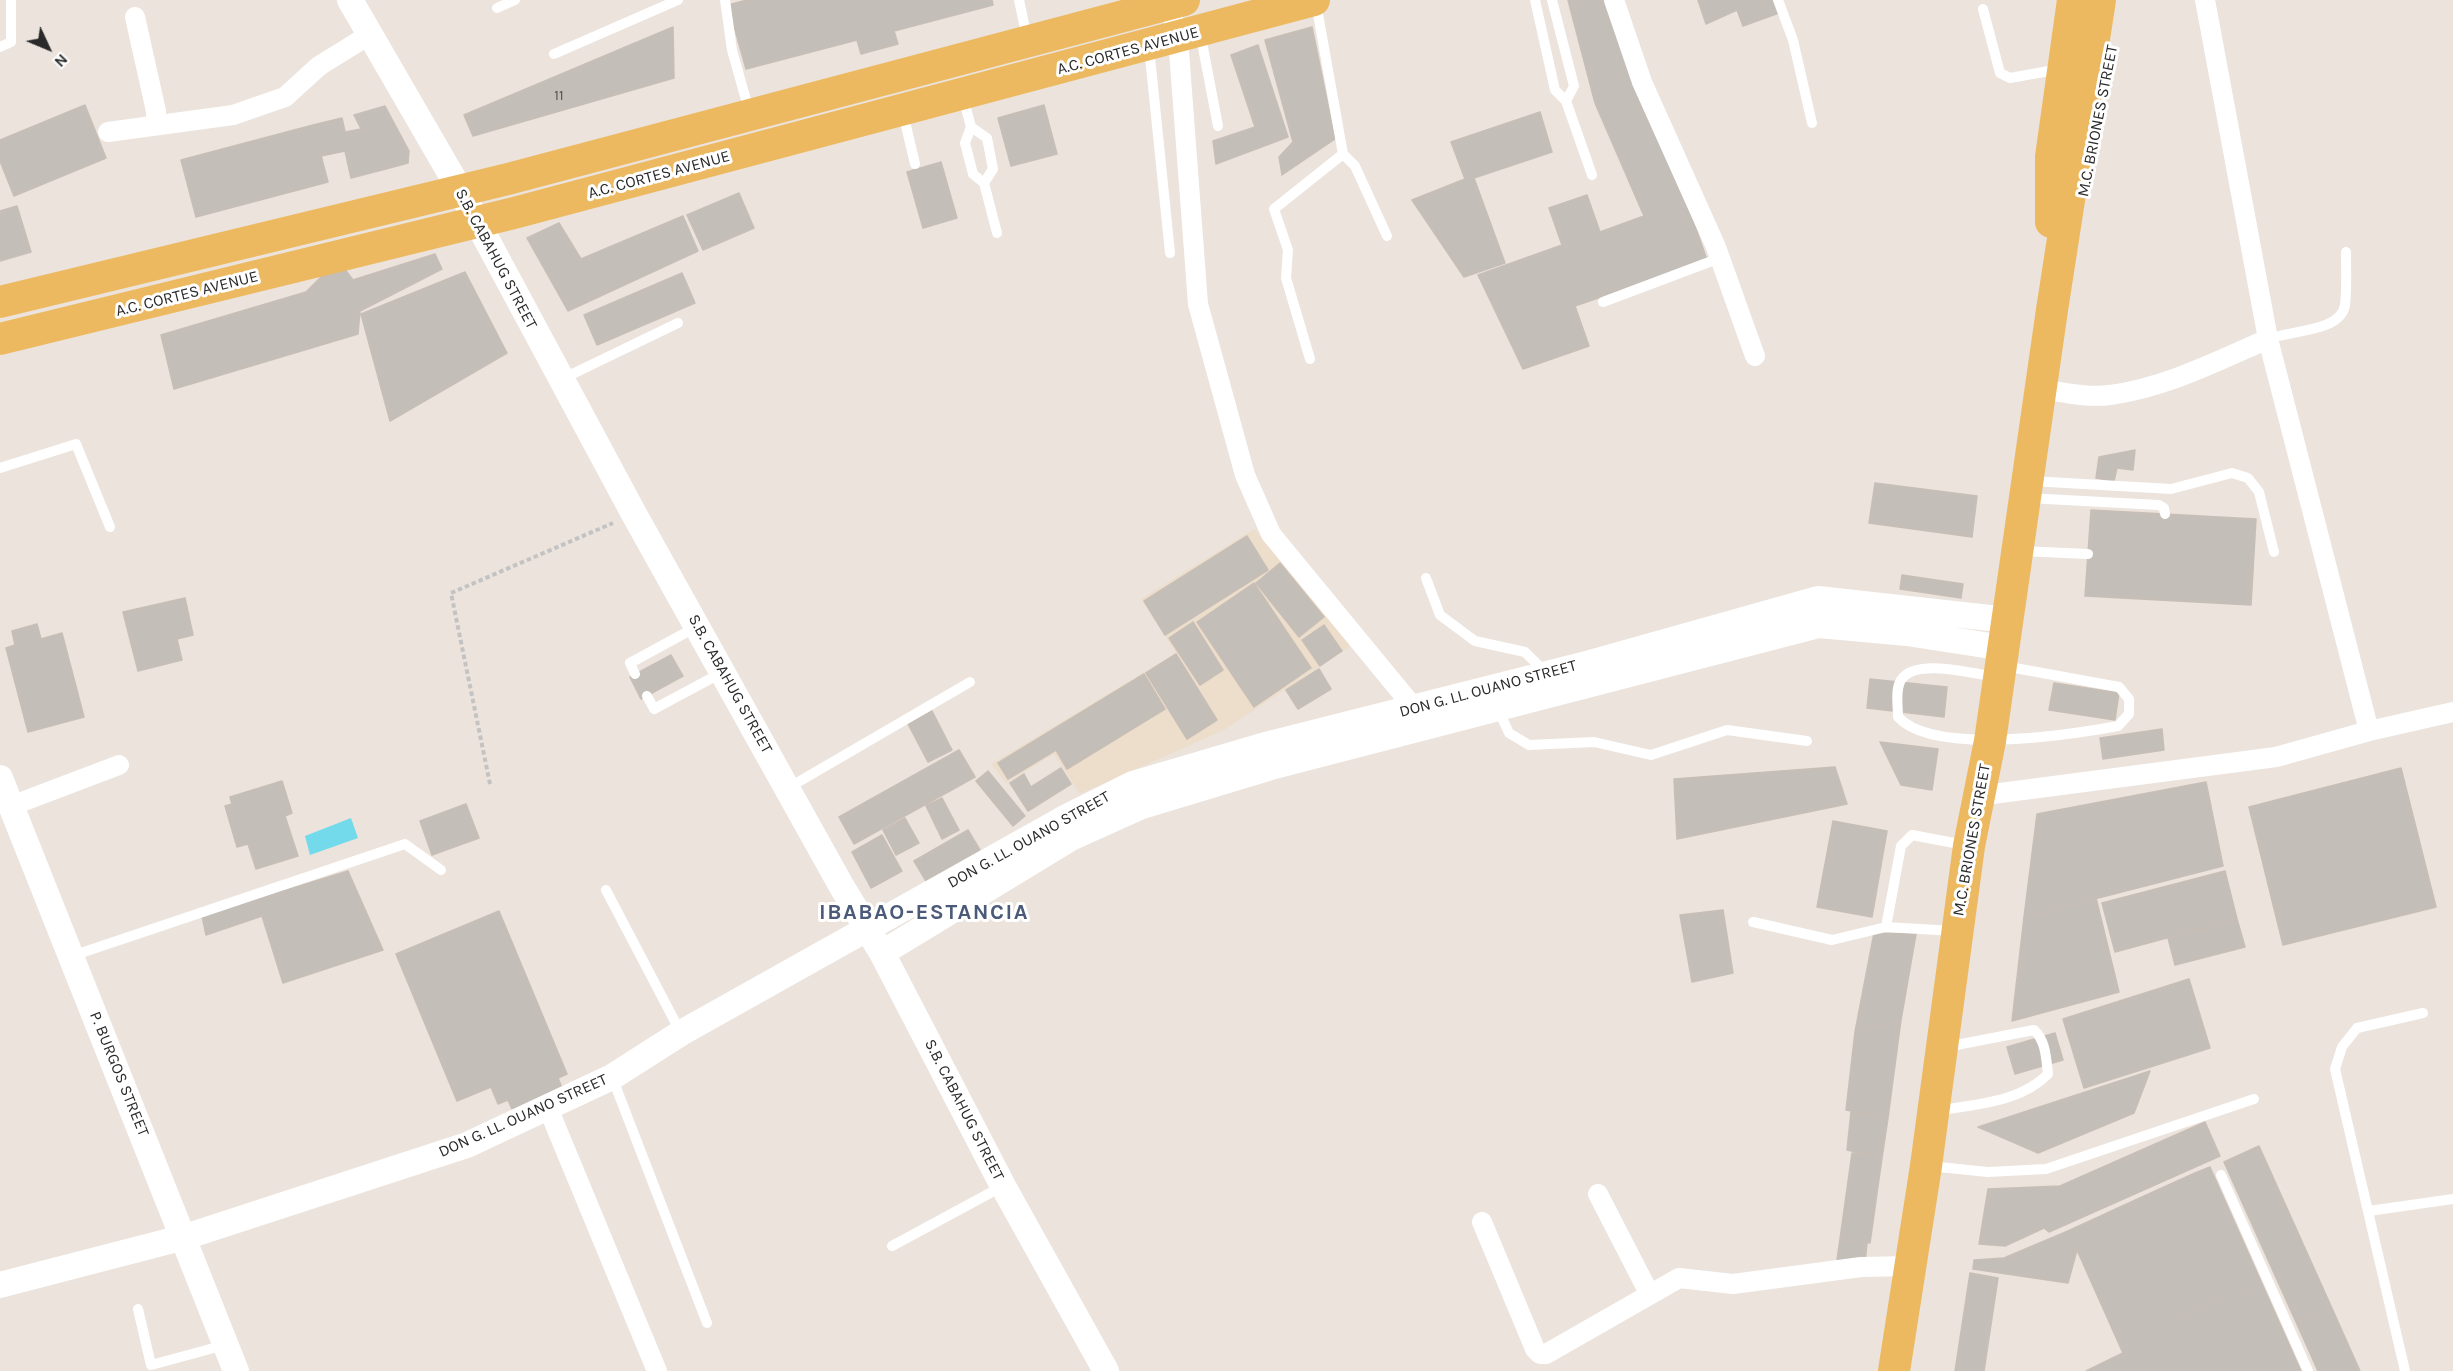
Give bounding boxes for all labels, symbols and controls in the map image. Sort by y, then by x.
north arrow [18,18,78,78]
street label: A.C. CORTES AVENUE [1055,23,1201,79]
street label: M.C. BRIONES STREET [2074,43,2122,199]
text: N [50,50,72,72]
house number: 11 [554,88,564,104]
street label: A.C. CORTES AVENUE [586,147,732,203]
street label: S.B. CABAHUG STREET [451,186,541,332]
street label: A.C. CORTES AVENUE [114,267,260,321]
street label: S.B. CABAHUG STREET [684,611,776,757]
street label: DON G. LL. OUANO STREET [1397,656,1579,722]
street label: M.C. BRIONES STREET [1949,762,1995,918]
street label: DON G. LL. OUANO STREET [944,787,1114,893]
district label: IBABAO-ESTANCIA [819,900,1029,926]
street label: P. BURGOS STREET [85,1009,153,1139]
street label: S.B. CABAHUG STREET [920,1036,1008,1184]
street label: DON G. LL. OUANO STREET [436,1070,610,1162]

